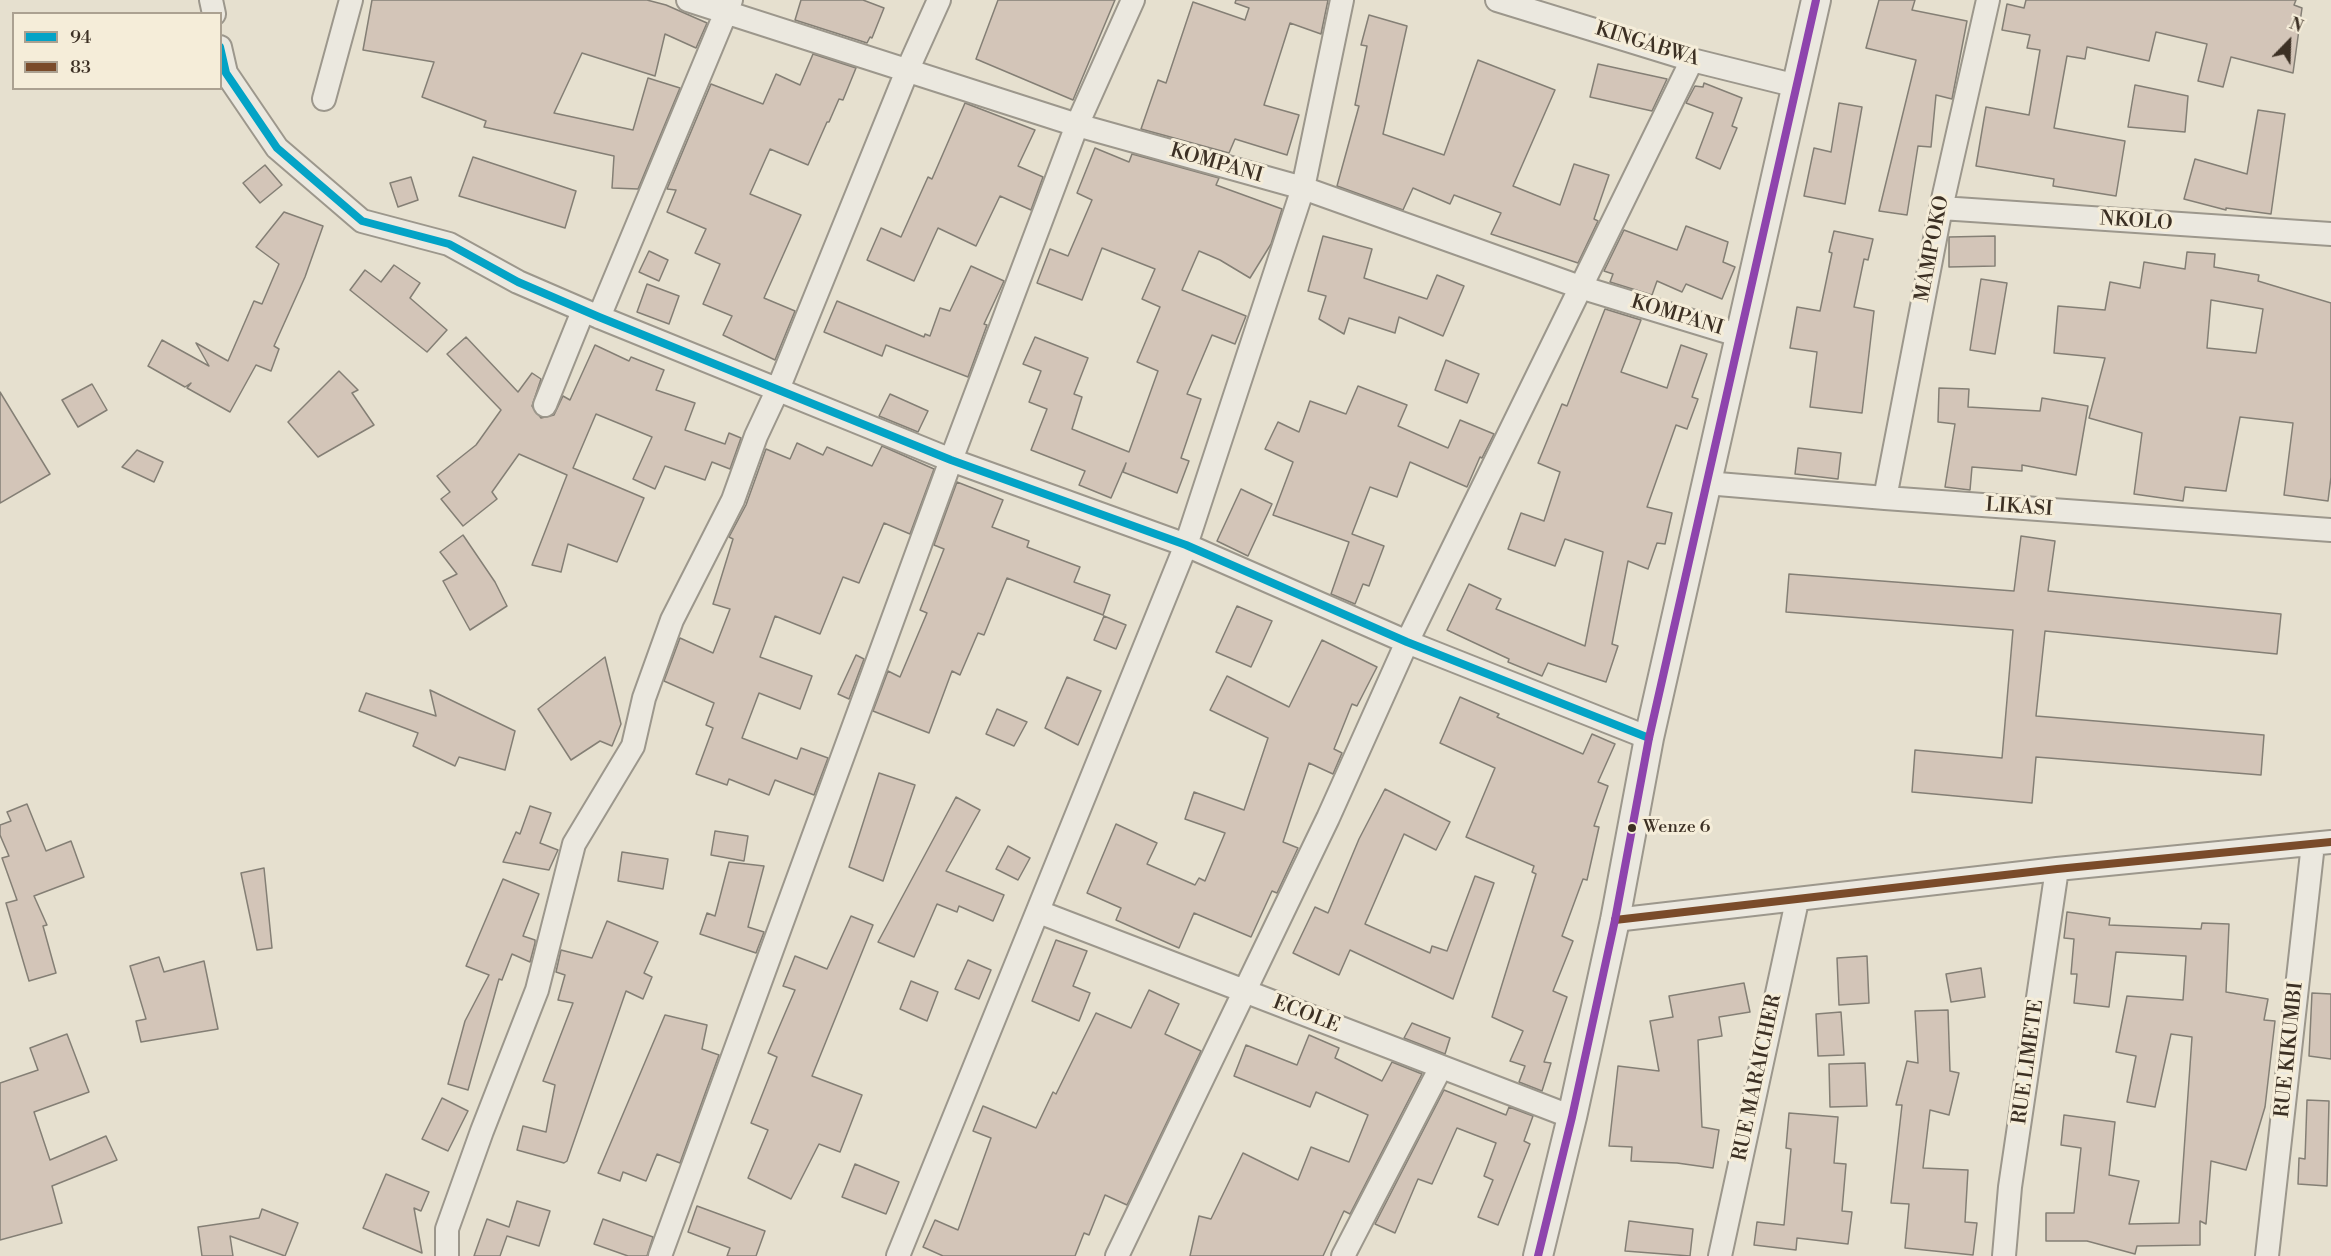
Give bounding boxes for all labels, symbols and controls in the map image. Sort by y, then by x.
legend [12,12,222,90]
north arrow [2259,12,2319,72]
text: N [2286,14,2306,37]
street label: KINGABWA [1592,18,1702,72]
text: 94 [70,26,92,49]
text: 83 [70,56,91,79]
street label: KOMPANI [1167,139,1265,189]
street label: MAMPOKO [1911,194,1955,304]
street label: NKOLO [2099,207,2173,237]
street label: KOMPANI [1628,291,1726,341]
street label: LIKASI [1985,494,2053,522]
place label: Wenze 6 [1643,817,1710,839]
marker: Wenze 6 [1626,822,1638,834]
street label: RUE KIKUMBI [2271,981,2309,1119]
street label: ECOLE [1269,991,1343,1039]
street label: RUE MARAICHER [1729,992,1787,1164]
street label: RUE LIMETE [2008,998,2050,1126]

